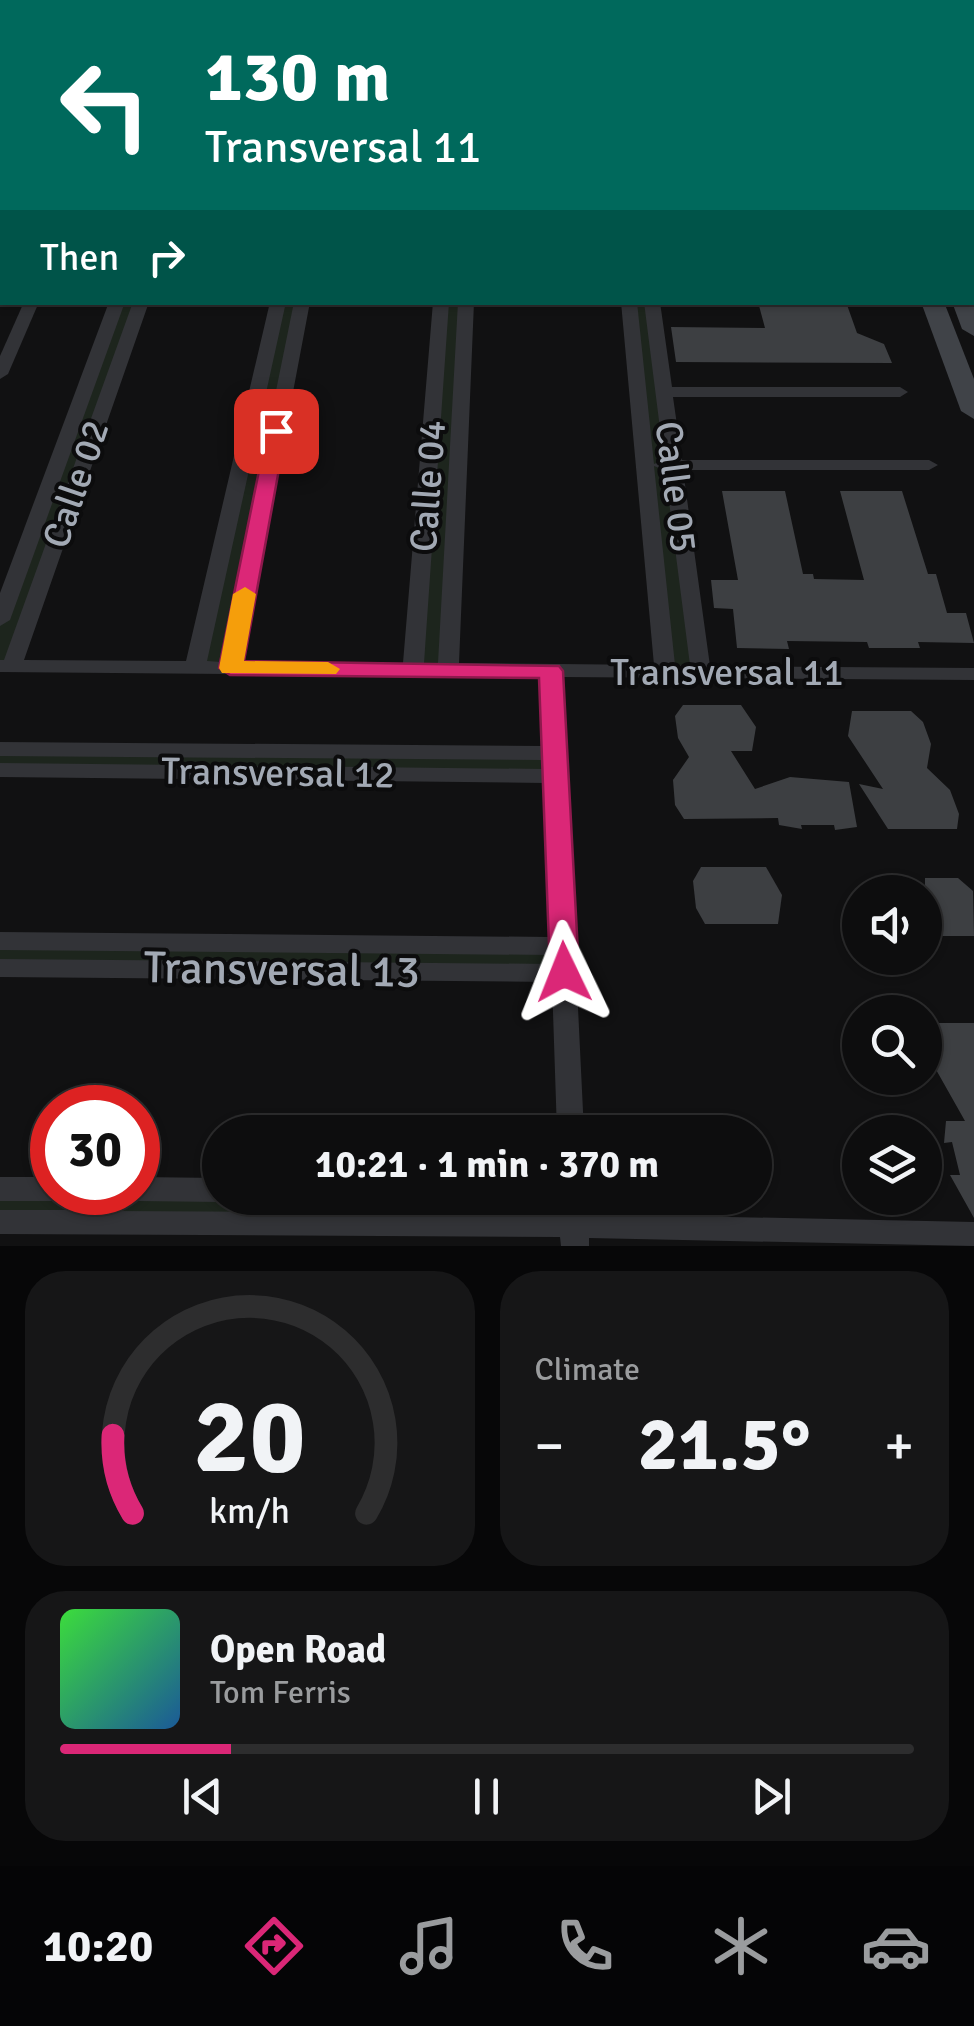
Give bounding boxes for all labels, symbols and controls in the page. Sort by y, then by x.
text: 130 m [205,34,390,120]
icon: left [40,40,170,170]
text: Transversal 11 [205,120,481,175]
icon: right [139,230,194,285]
text: Then [40,234,119,281]
pin [234,389,319,474]
icon: arrive [249,404,304,459]
street label: Calle 02 [32,414,120,554]
street label: Calle 04 [400,419,456,553]
street label: Calle 05 [645,419,707,555]
street label: Transversal 11 [610,649,844,696]
street label: Transversal 12 [161,747,395,799]
map controls [842,875,942,1215]
button: sound [842,875,942,975]
position arrow [512,920,616,1024]
street label: Transversal 13 [143,940,421,1000]
button: search [842,995,942,1095]
speed limit sign: 30 [30,1085,160,1215]
button: layers [842,1115,942,1215]
text: 10:21 · 1 min · 370 m [315,1141,659,1188]
text: Climate [535,1350,640,1389]
text: 20 [194,1373,306,1501]
text: 21.5° [638,1398,811,1491]
text: − [535,1412,564,1480]
text: + [884,1412,914,1480]
text: km/h [209,1489,290,1533]
text: Open Road [210,1626,386,1673]
text: Tom Ferris [210,1673,351,1712]
icon: previous [175,1769,230,1824]
icon: pause [459,1769,514,1824]
icon: next [744,1769,799,1824]
icon: directions [239,1911,309,1981]
icon: music [394,1911,464,1981]
icon: phone [550,1911,620,1981]
icon: climate [706,1911,776,1981]
icon: car [861,1911,931,1981]
text: 10:20 [43,1919,153,1974]

